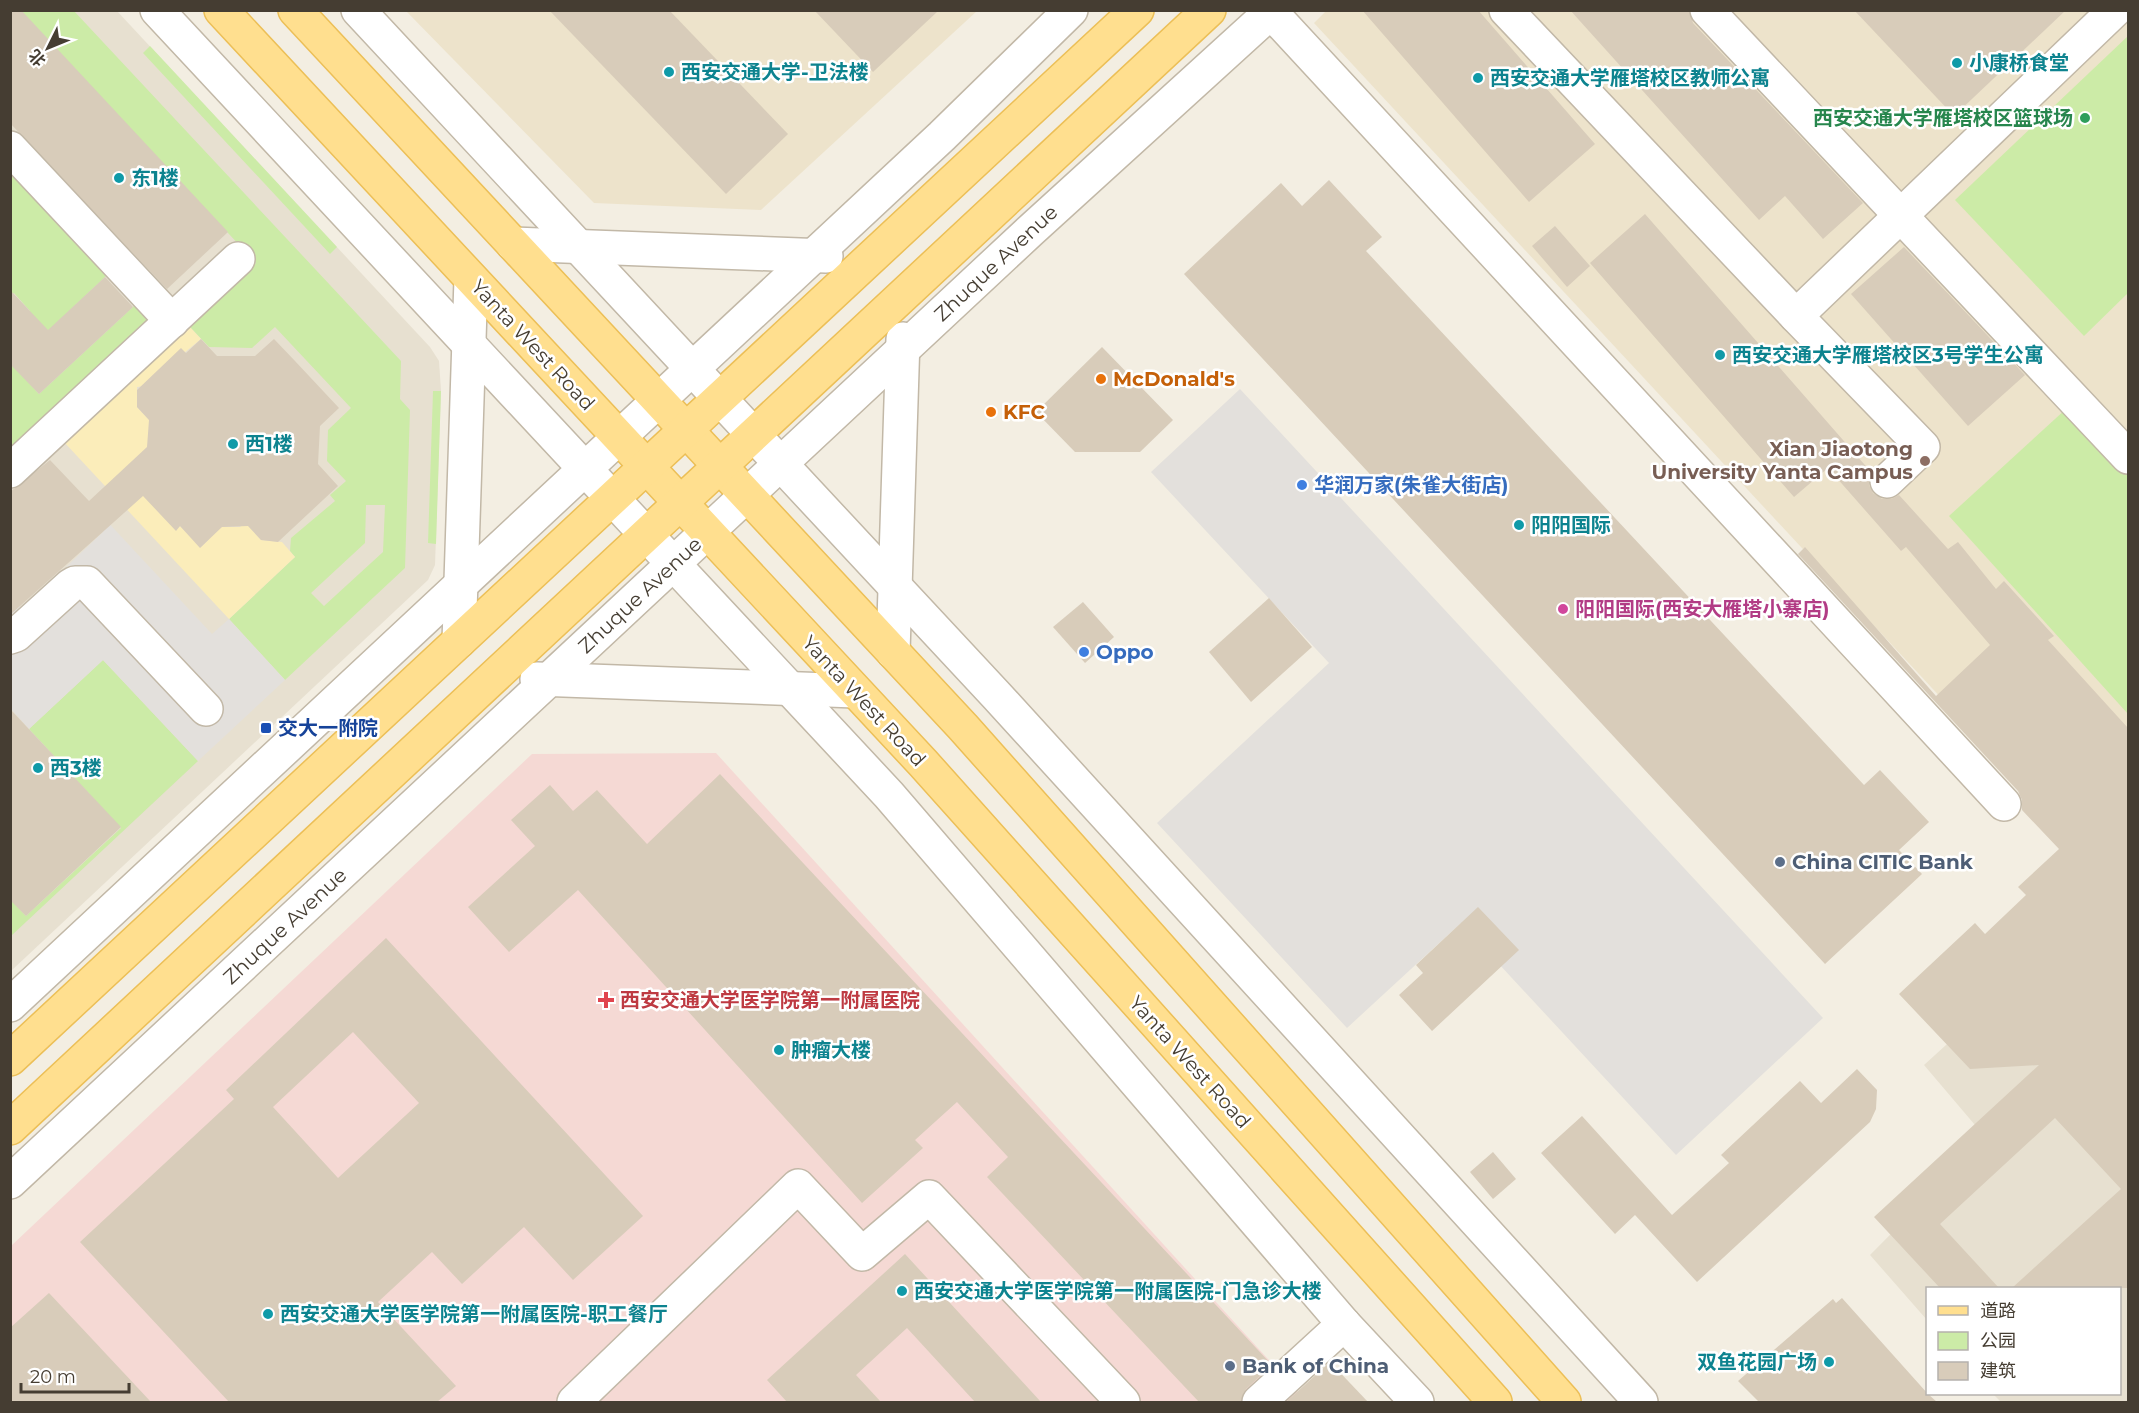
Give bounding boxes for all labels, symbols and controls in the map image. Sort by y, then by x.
north arrow [18,18,78,78]
text: 北 [25,46,50,70]
place label: 小康桥食堂 [1969,51,2069,75]
marker: 小康桥食堂 [1950,56,1964,70]
place label: 西安交通大学-卫法楼 [681,60,869,84]
marker: 西安交通大学-卫法楼 [662,65,676,79]
place label: 西安交通大学雁塔校区教师公寓 [1490,66,1770,90]
marker: 西安交通大学雁塔校区教师公寓 [1471,71,1485,85]
place label: 西安交通大学雁塔校区篮球场 [1813,106,2073,130]
marker: 西安交通大学雁塔校区篮球场 [2078,111,2092,125]
place label: 东1楼 [131,166,179,190]
marker: 东1楼 [112,171,126,185]
street label: Zhuque Avenue [929,200,1063,326]
street label: Yanta West Road [466,275,600,415]
place label: 西安交通大学雁塔校区3号学生公寓 [1732,343,2044,367]
marker: 西安交通大学雁塔校区3号学生公寓 [1713,348,1727,362]
place label: McDonald's [1113,367,1235,391]
marker: McDonald's [1094,372,1108,386]
place label: KFC [1003,400,1045,424]
marker: KFC [984,405,998,419]
place label: 西1楼 [245,432,293,456]
marker: 西1楼 [226,437,240,451]
place label: Xian Jiaotong University Yanta Campus [1651,437,1913,484]
marker: Xian Jiaotong University Yanta Campus [1918,454,1932,468]
place label: 华润万家(朱雀大街店) [1314,473,1508,497]
marker: 华润万家(朱雀大街店) [1295,478,1309,492]
place label: 阳阳国际 [1531,513,1611,537]
marker: 阳阳国际 [1512,518,1526,532]
street label: Zhuque Avenue [573,532,707,658]
place label: 阳阳国际(西安大雁塔小寨店) [1575,597,1829,621]
marker: 阳阳国际(西安大雁塔小寨店) [1556,602,1570,616]
street label: Yanta West Road [797,631,931,771]
place label: Oppo [1096,640,1154,664]
marker: Oppo [1077,645,1091,659]
place label: 交大一附院 [278,716,378,740]
marker: 交大一附院 [259,721,273,735]
place label: 西3楼 [50,756,102,780]
marker: 西3楼 [31,761,45,775]
place label: China CITIC Bank [1792,850,1974,874]
marker: China CITIC Bank [1773,855,1787,869]
street label: Zhuque Avenue [218,863,352,989]
place label: 西安交通大学医学院第一附属医院 [620,988,920,1012]
marker: 西安交通大学医学院第一附属医院 [597,991,615,1009]
street label: Yanta West Road [1124,991,1256,1133]
place label: 肿瘤大楼 [791,1038,871,1062]
marker: 肿瘤大楼 [772,1043,786,1057]
place label: 西安交通大学医学院第一附属医院-门急诊大楼 [914,1279,1322,1303]
marker: 西安交通大学医学院第一附属医院-门急诊大楼 [895,1284,909,1298]
legend [1926,1287,2121,1395]
text: 道路 [1980,1300,2016,1322]
place label: 西安交通大学医学院第一附属医院-职工餐厅 [280,1302,668,1326]
marker: 西安交通大学医学院第一附属医院-职工餐厅 [261,1307,275,1321]
text: 公园 [1980,1330,2016,1352]
place label: 双鱼花园广场 [1697,1350,1817,1374]
place label: Bank of China [1242,1354,1389,1378]
marker: 双鱼花园广场 [1822,1355,1836,1369]
scale bar [21,1356,129,1394]
marker: Bank of China [1223,1359,1237,1373]
text: 建筑 [1980,1360,2016,1382]
text: 20 m [30,1366,76,1388]

